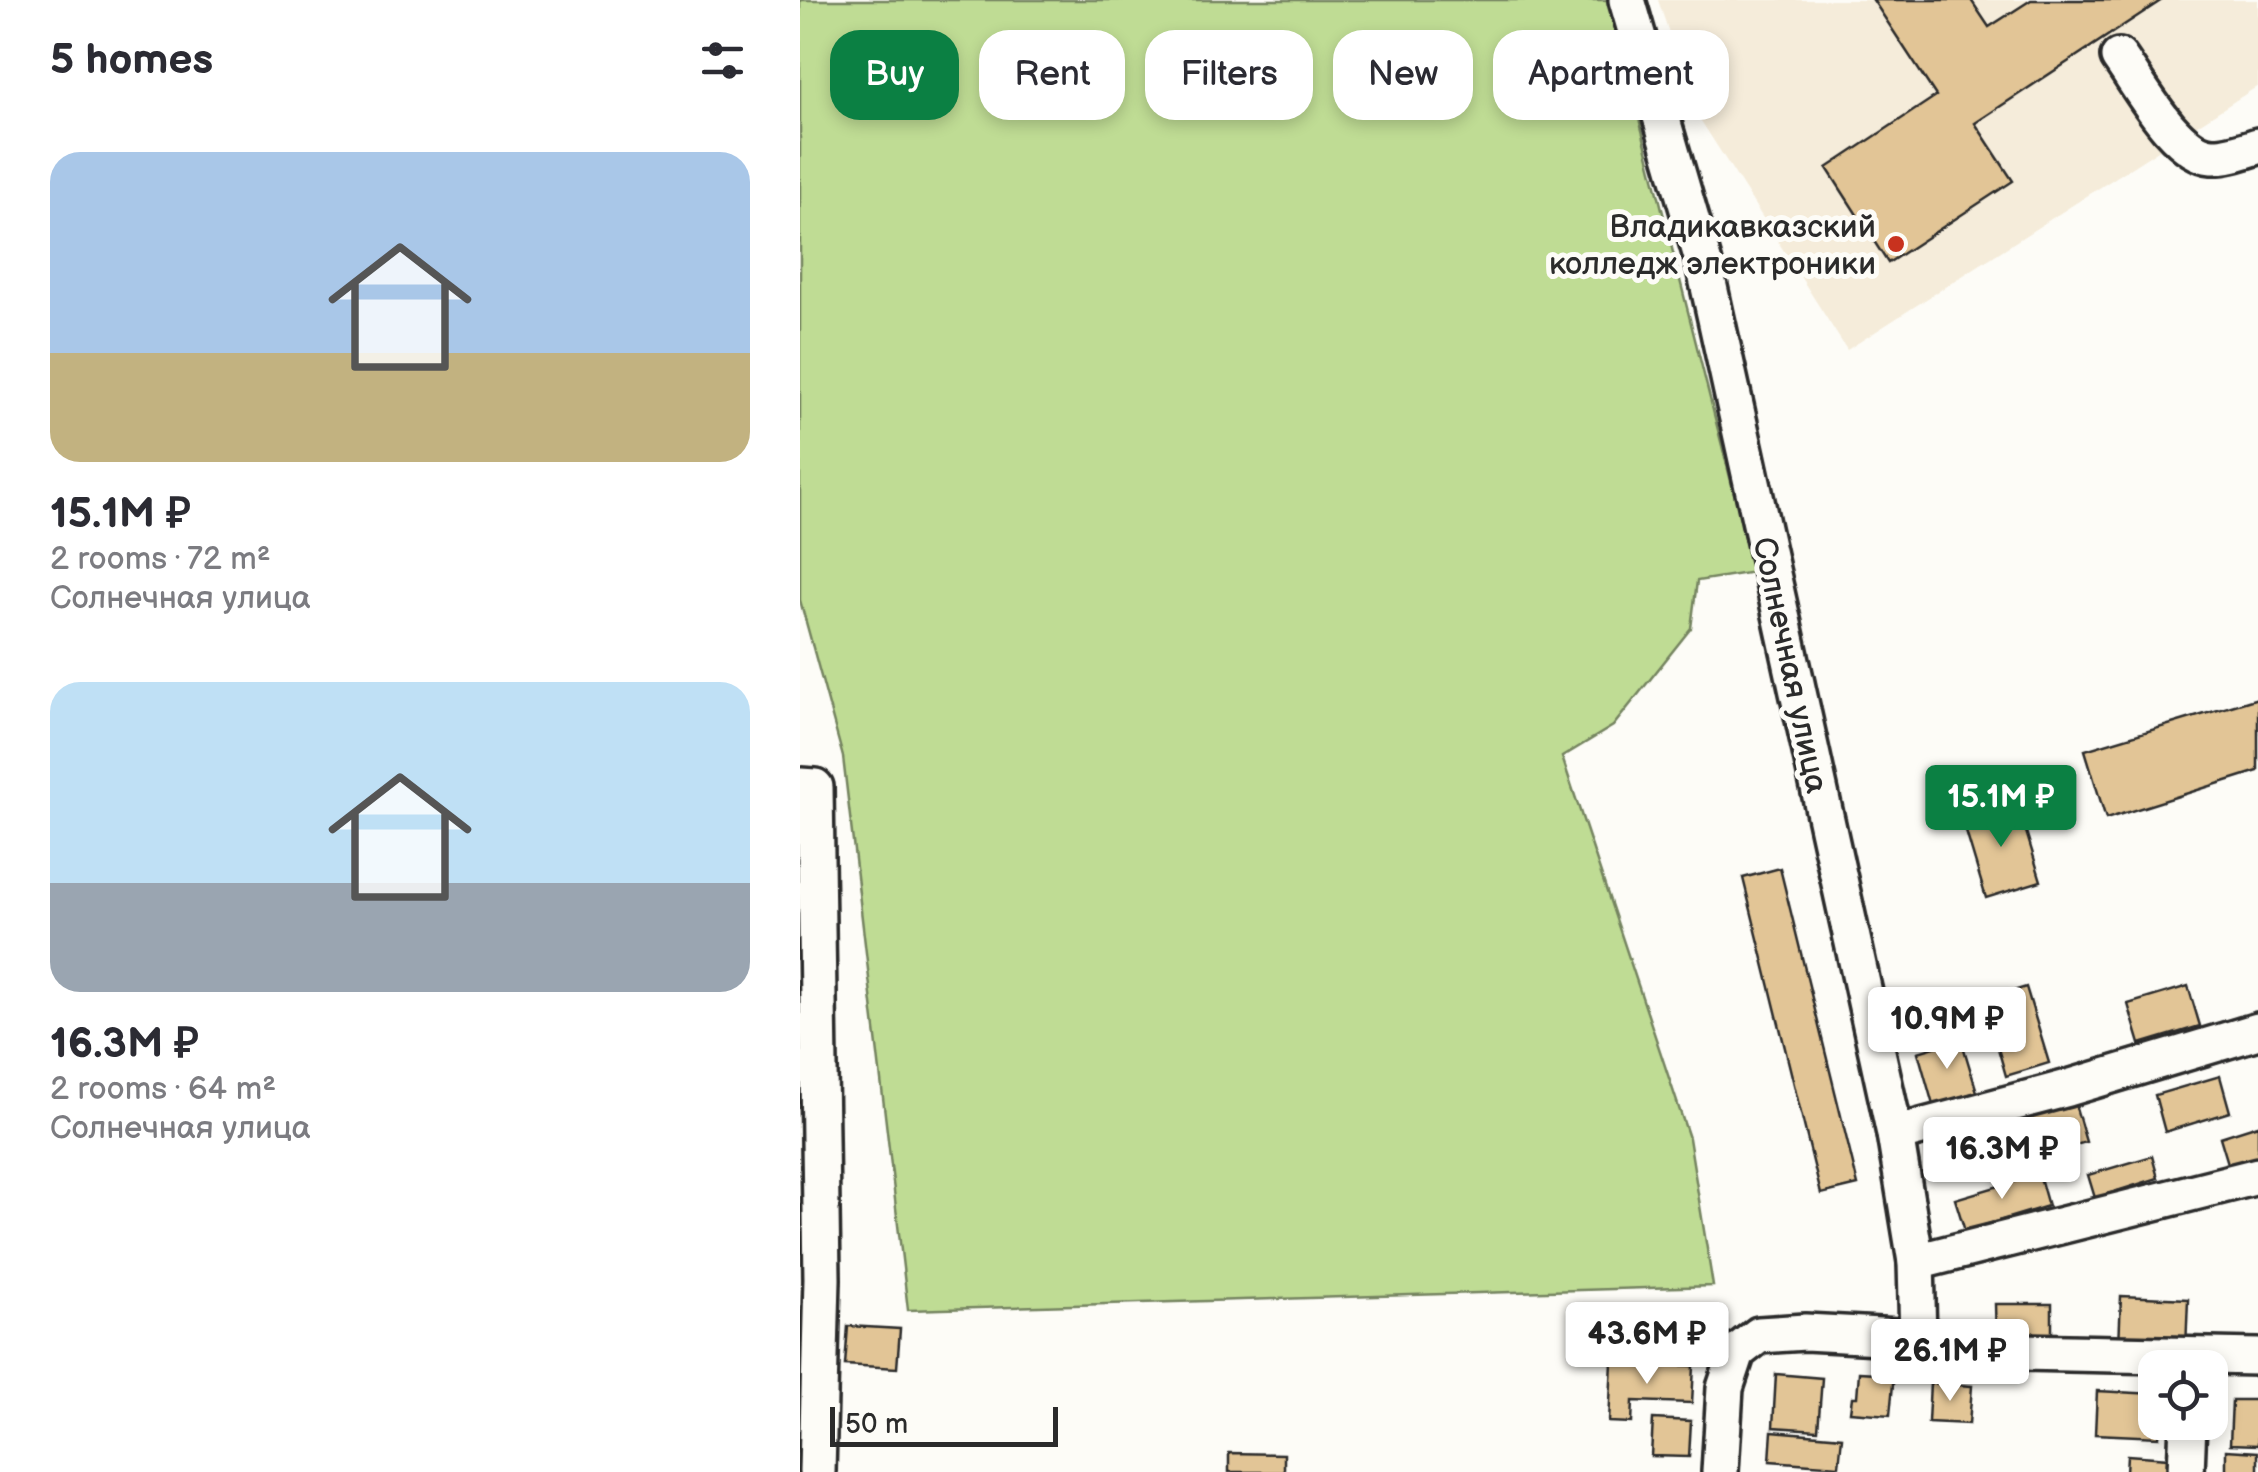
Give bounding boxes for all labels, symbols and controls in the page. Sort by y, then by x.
chip: Buy [830,30,959,120]
chip: Rent [979,30,1125,120]
chip: Filters [1145,30,1313,120]
chip: New [1333,30,1473,120]
chip: Apartment [1493,30,1729,120]
icon: filters [695,33,750,88]
text: 5 homes [50,35,213,86]
place label: Владикавказский колледж электроники [1549,208,1876,284]
icon: home [310,217,490,397]
marker: Владикавказский колледж электроники [1885,233,1907,255]
text: 15.1M ₽ [50,489,191,540]
street label: Солнечная улица [1743,534,1836,797]
text: 2 rooms · 72 m² [50,540,271,579]
text: Солнечная улица [50,579,311,618]
icon: home [310,747,490,927]
pin: 15.1M ₽ [1909,765,2093,850]
text: 15.1M ₽ [1947,778,2055,817]
pin: 10.9M ₽ [1855,987,2039,1072]
text: 10.9M ₽ [1890,1000,2004,1039]
text: 16.3M ₽ [50,1019,199,1070]
text: 2 rooms · 64 m² [50,1070,276,1109]
text: Солнечная улица [50,1109,311,1148]
pin: 16.3M ₽ [1910,1117,2094,1202]
text: 16.3M ₽ [1945,1130,2059,1169]
pin: 43.6M ₽ [1555,1302,1739,1387]
text: 43.6M ₽ [1588,1315,1706,1354]
pin: 26.1M ₽ [1858,1319,2042,1404]
text: 26.1M ₽ [1893,1332,2007,1371]
map controls [2138,1350,2228,1440]
button: locate [2138,1350,2228,1440]
scale bar [830,1402,1058,1446]
text: 50 m [845,1408,908,1441]

